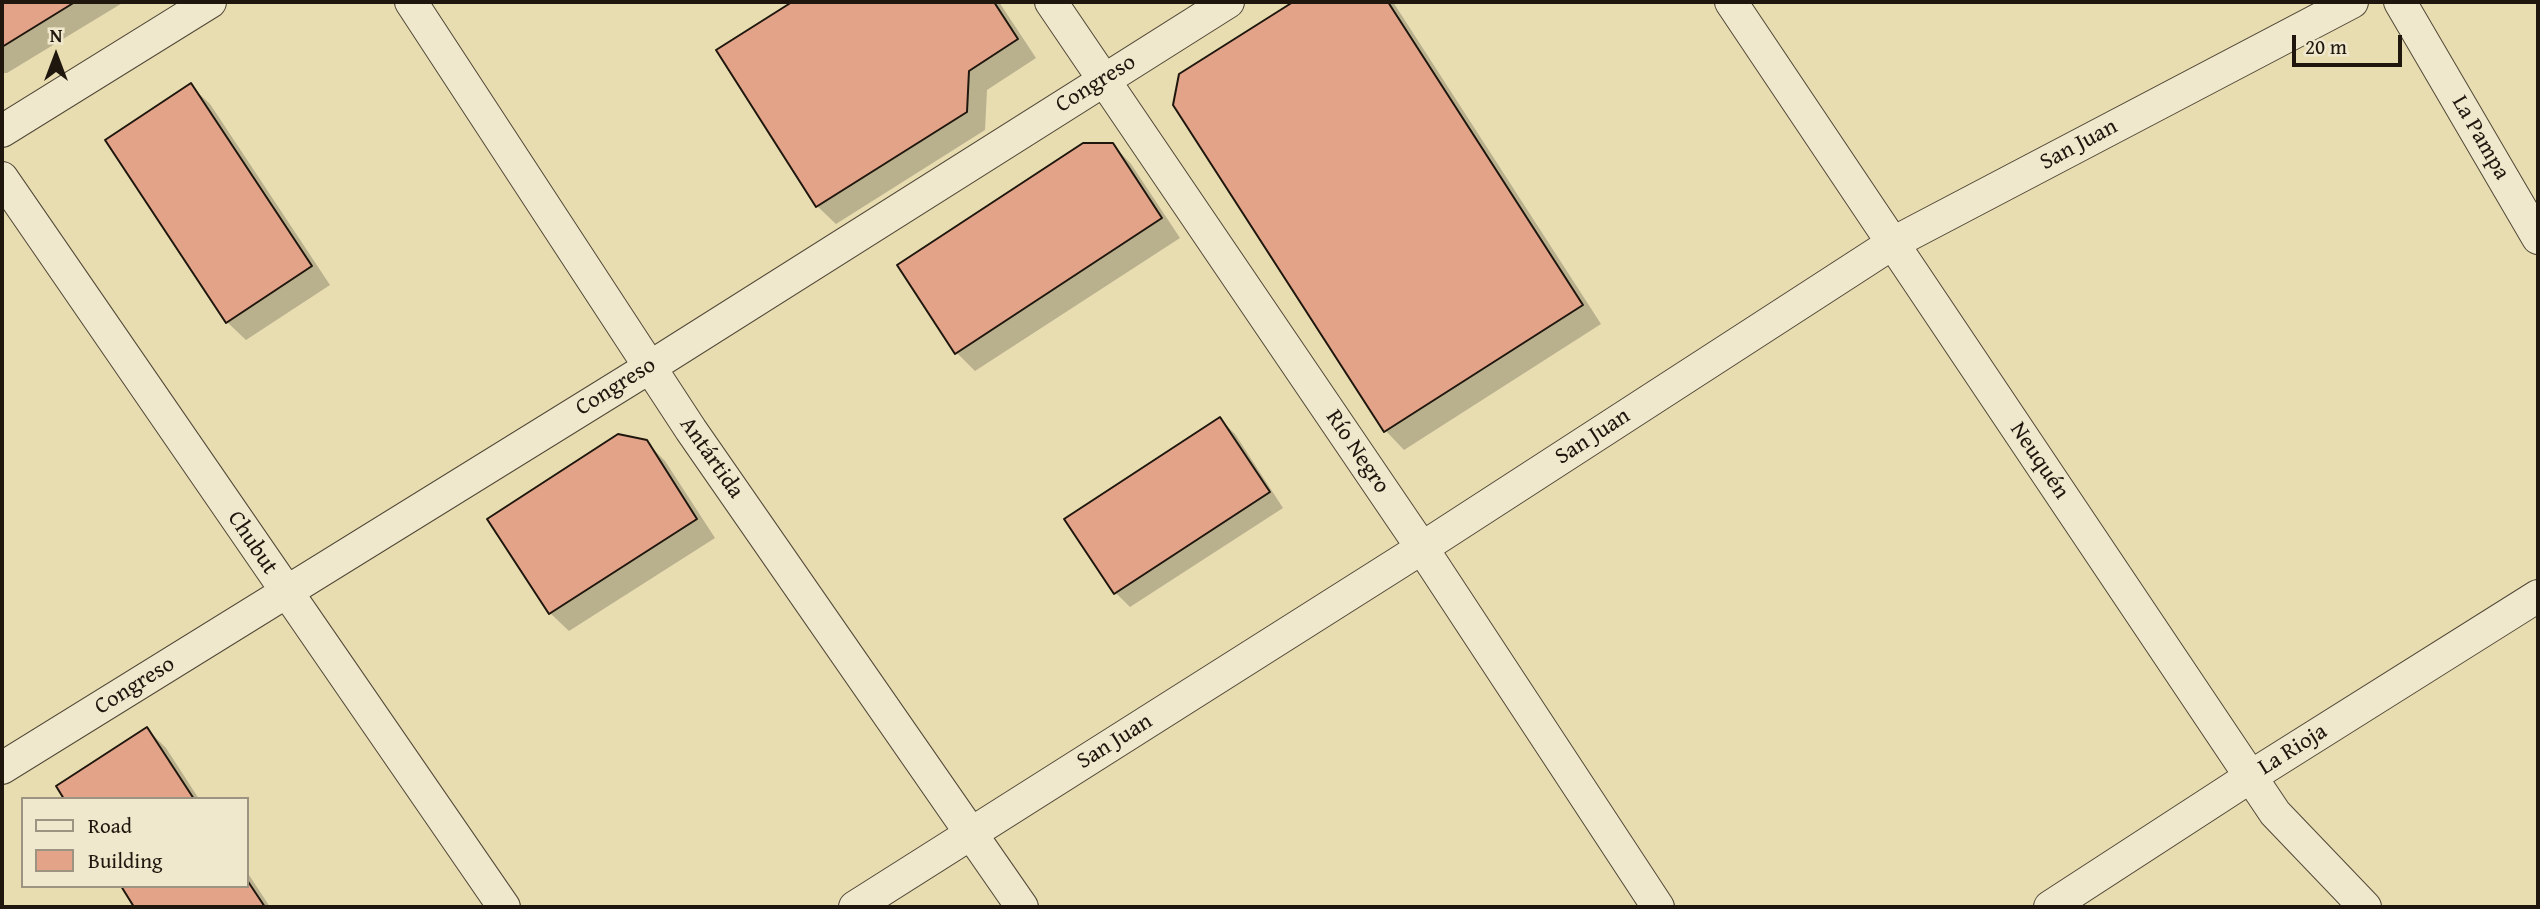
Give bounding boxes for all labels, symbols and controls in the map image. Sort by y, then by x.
north arrow [21,21,91,91]
text: N [50,21,62,49]
scale bar [2295,21,2405,65]
text: 20 m [2305,31,2347,62]
street label: Congreso [1051,49,1141,119]
street label: La Pampa [2445,91,2515,185]
street label: San Juan [2036,113,2122,177]
street label: Congreso [571,352,661,422]
street label: San Juan [1550,403,1636,471]
street label: Río Negro [1319,405,1395,499]
street label: Antártida [673,412,749,504]
street label: Neuquén [2003,417,2075,505]
street label: Chubut [221,506,283,580]
street label: Congreso [90,651,180,721]
street label: San Juan [1072,708,1158,776]
street label: La Rioja [2254,718,2332,782]
legend [21,797,248,888]
text: Road [88,810,132,841]
text: Building [88,845,162,876]

